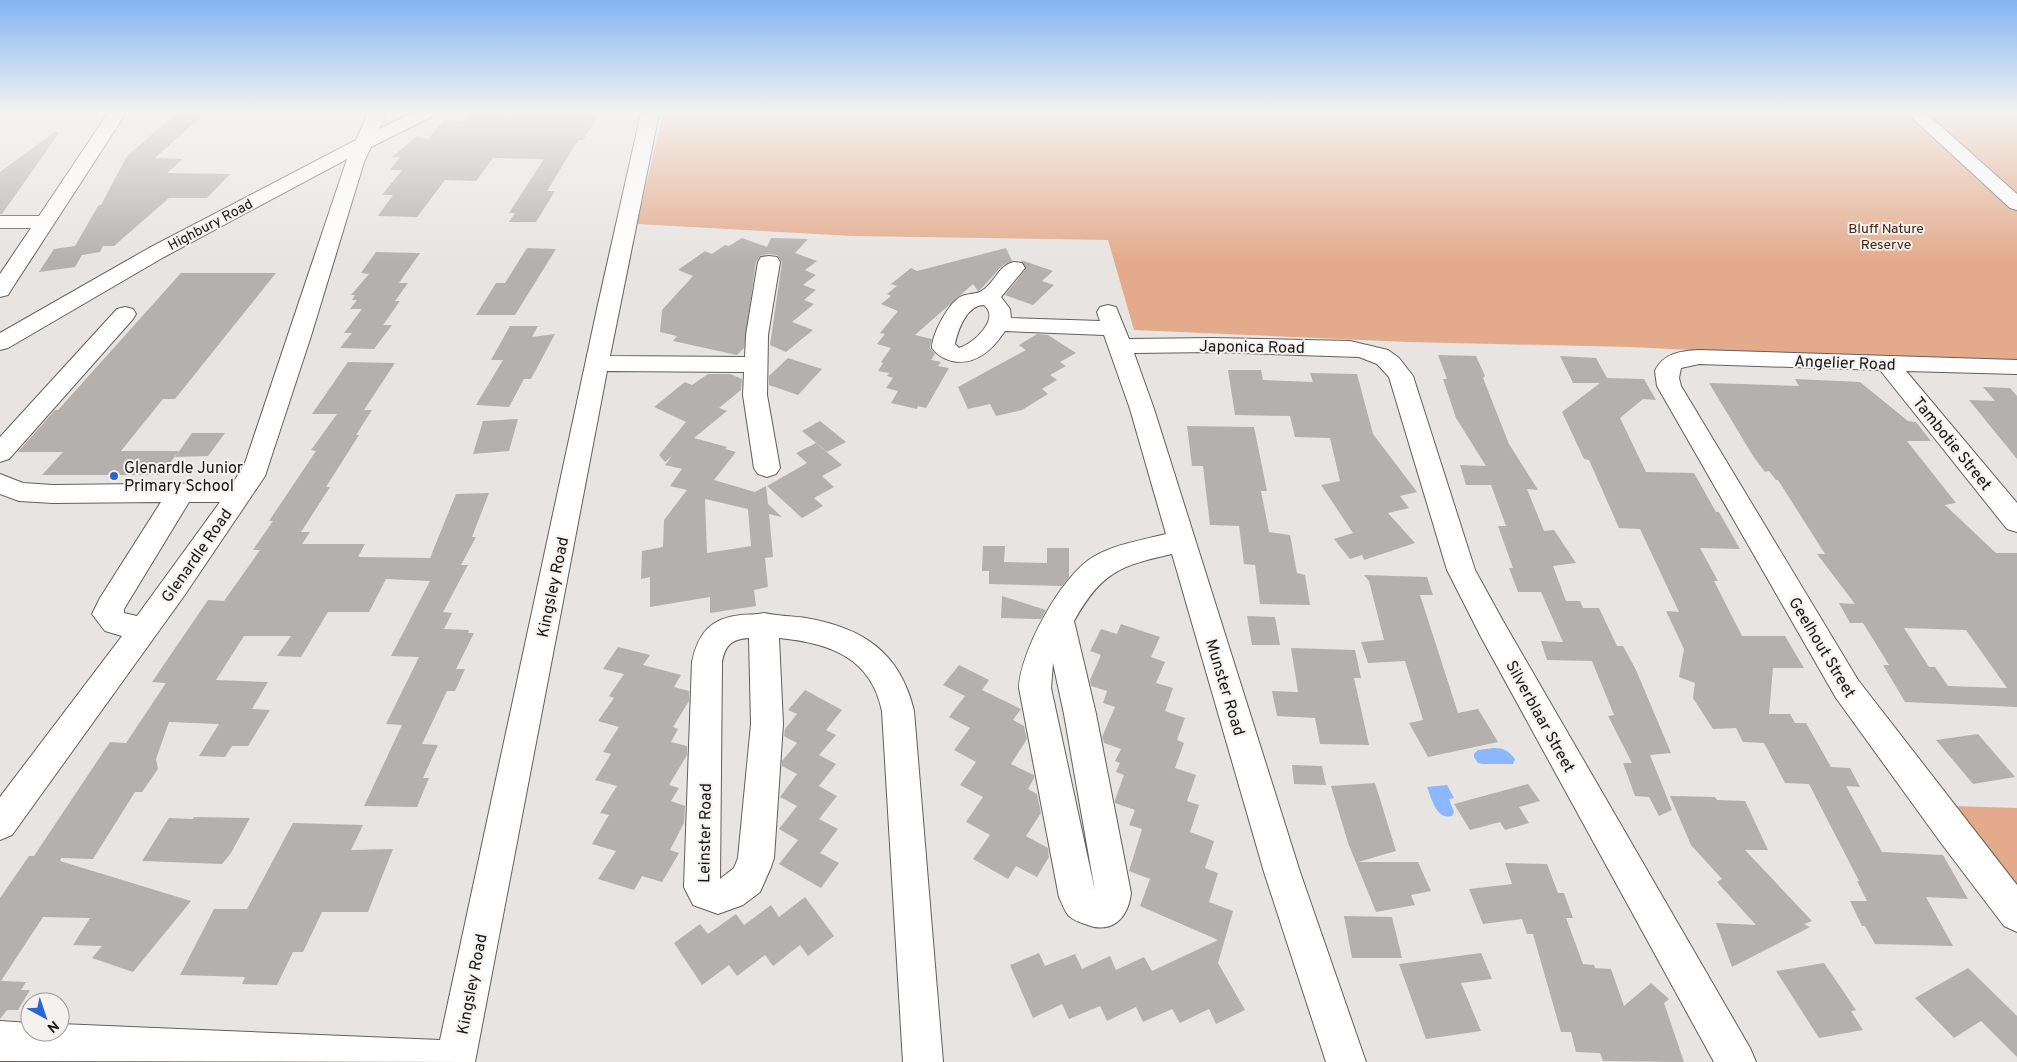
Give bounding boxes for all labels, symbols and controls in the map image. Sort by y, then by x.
street label: Highbury Road [165,196,256,255]
park label: Bluff Nature Reserve [1848,221,1924,254]
street label: Japonica Road [1199,337,1305,359]
street label: Angelier Road [1794,352,1896,376]
street label: Tambotie Street [1908,393,1995,495]
place label: Glenardle Junior Primary School [124,459,243,497]
marker: Glenardle Junior Primary School [108,470,120,482]
street label: Glenardle Road [158,505,237,607]
street label: Kingsley Road [534,535,574,639]
street label: Geelhout Street [1783,594,1859,702]
street label: Munster Road [1200,637,1248,738]
street label: Silverblaar Street [1500,657,1578,777]
street label: Leinster Road [695,783,717,883]
street label: Kingsley Road [453,932,493,1036]
north arrow [20,992,70,1042]
text: N [43,1016,62,1036]

